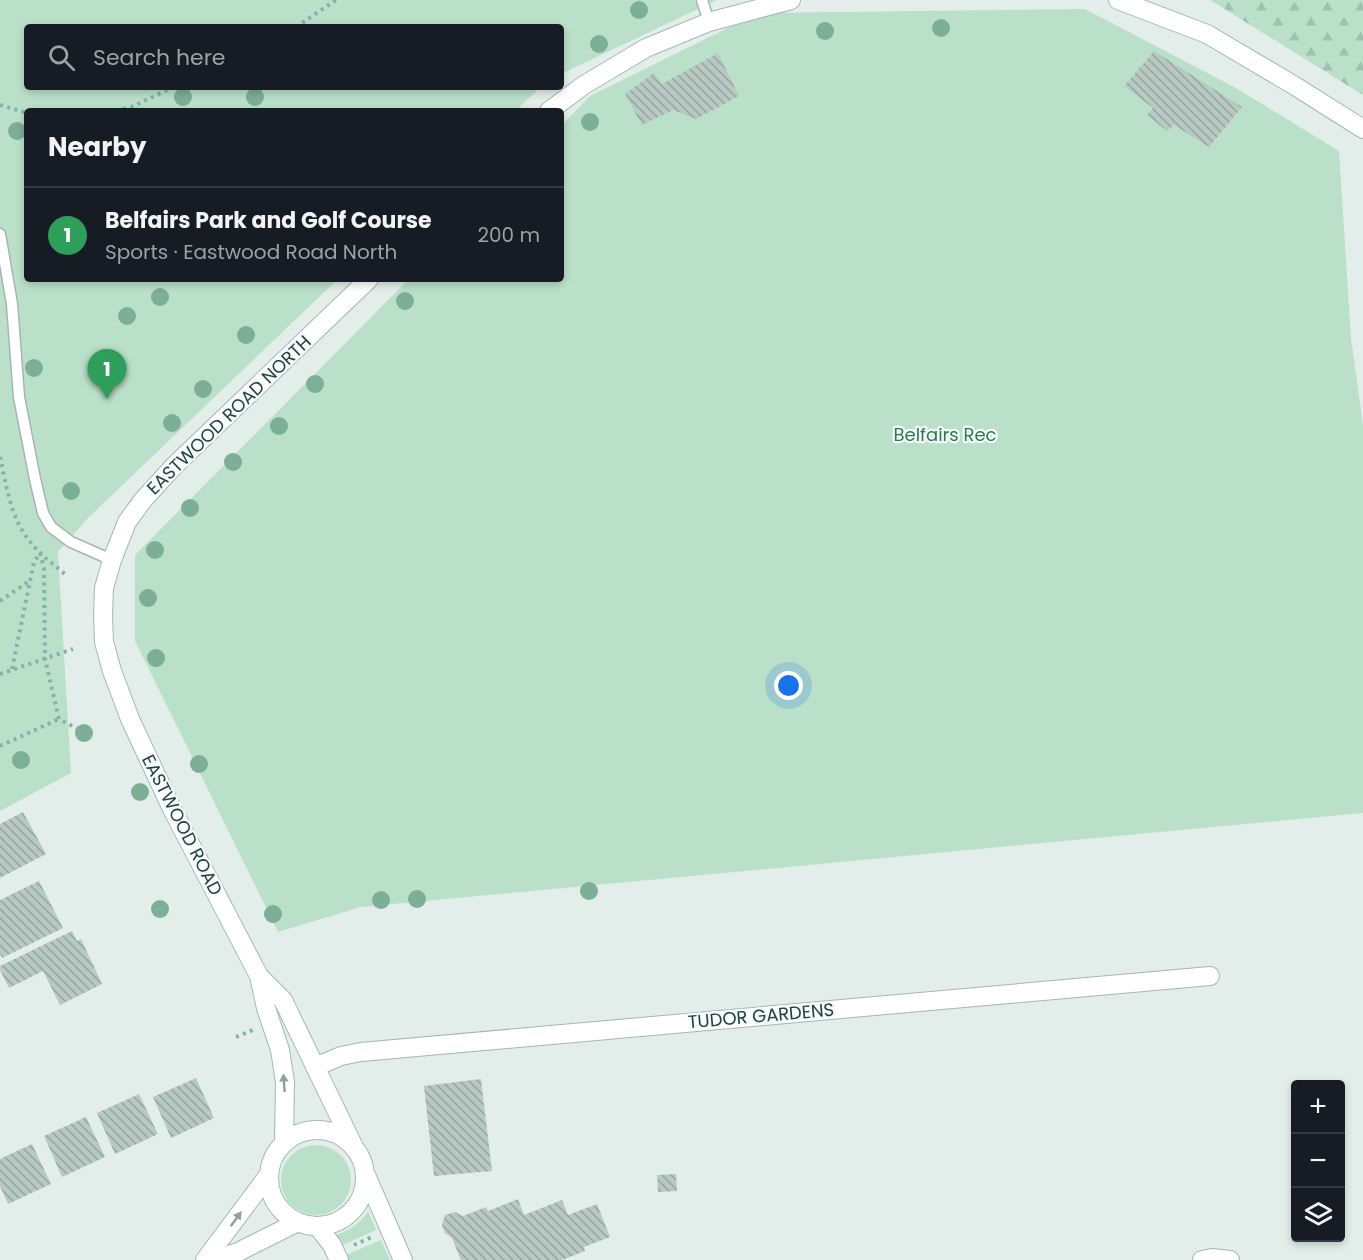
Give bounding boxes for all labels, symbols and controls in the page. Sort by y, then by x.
search box [24,24,564,90]
icon: search [45,41,78,74]
text: Search here [93,42,226,73]
text: Nearby [48,129,146,165]
text: Belfairs Park and Golf Course [105,205,432,236]
text: 1 [64,221,71,249]
text: 200 m [477,221,540,249]
text: Sports · Eastwood Road North [105,238,397,266]
street label: EASTWOOD ROAD NORTH [141,329,316,500]
pin: 1 [88,350,126,399]
park label: Belfairs Rec [893,422,997,447]
your location [774,671,803,700]
street label: EASTWOOD ROAD [136,750,229,900]
street label: TUDOR GARDENS [687,997,835,1034]
one-way arrow [279,1073,289,1092]
map controls [1291,1080,1345,1242]
button: + [1291,1080,1345,1134]
button: − [1291,1134,1345,1188]
button: layers [1291,1188,1345,1242]
one-way arrow [230,1211,242,1226]

